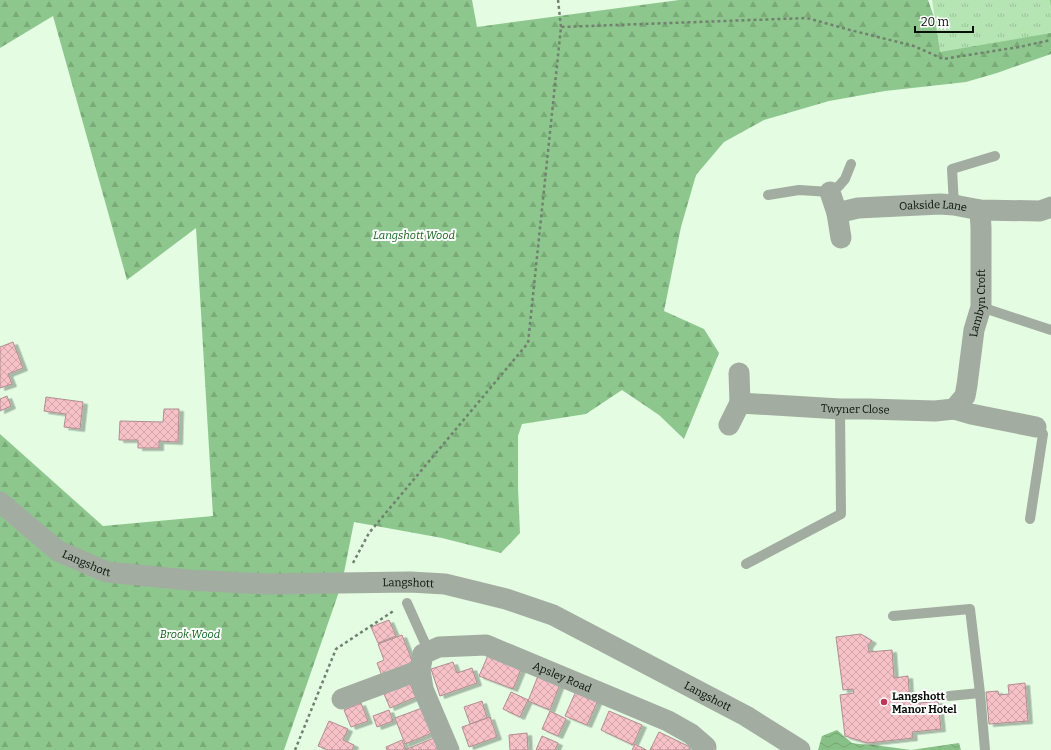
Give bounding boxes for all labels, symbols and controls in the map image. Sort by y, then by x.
scale bar [915,8,973,34]
text: 20 m [921,15,950,29]
street label: Oakside Lane [899,198,968,214]
park label: Langshott Wood [373,229,456,242]
street label: Lambyn Croft [967,269,988,338]
street label: Twyner Close [820,402,890,417]
street label: Langshott [60,548,111,579]
street label: Langshott [382,576,434,590]
park label: Brook Wood [160,628,221,641]
street label: Apsley Road [531,659,594,695]
street label: Langshott [682,679,733,714]
place label: Langshott Manor Hotel [892,690,957,716]
marker: Langshott Manor Hotel [879,697,889,707]

